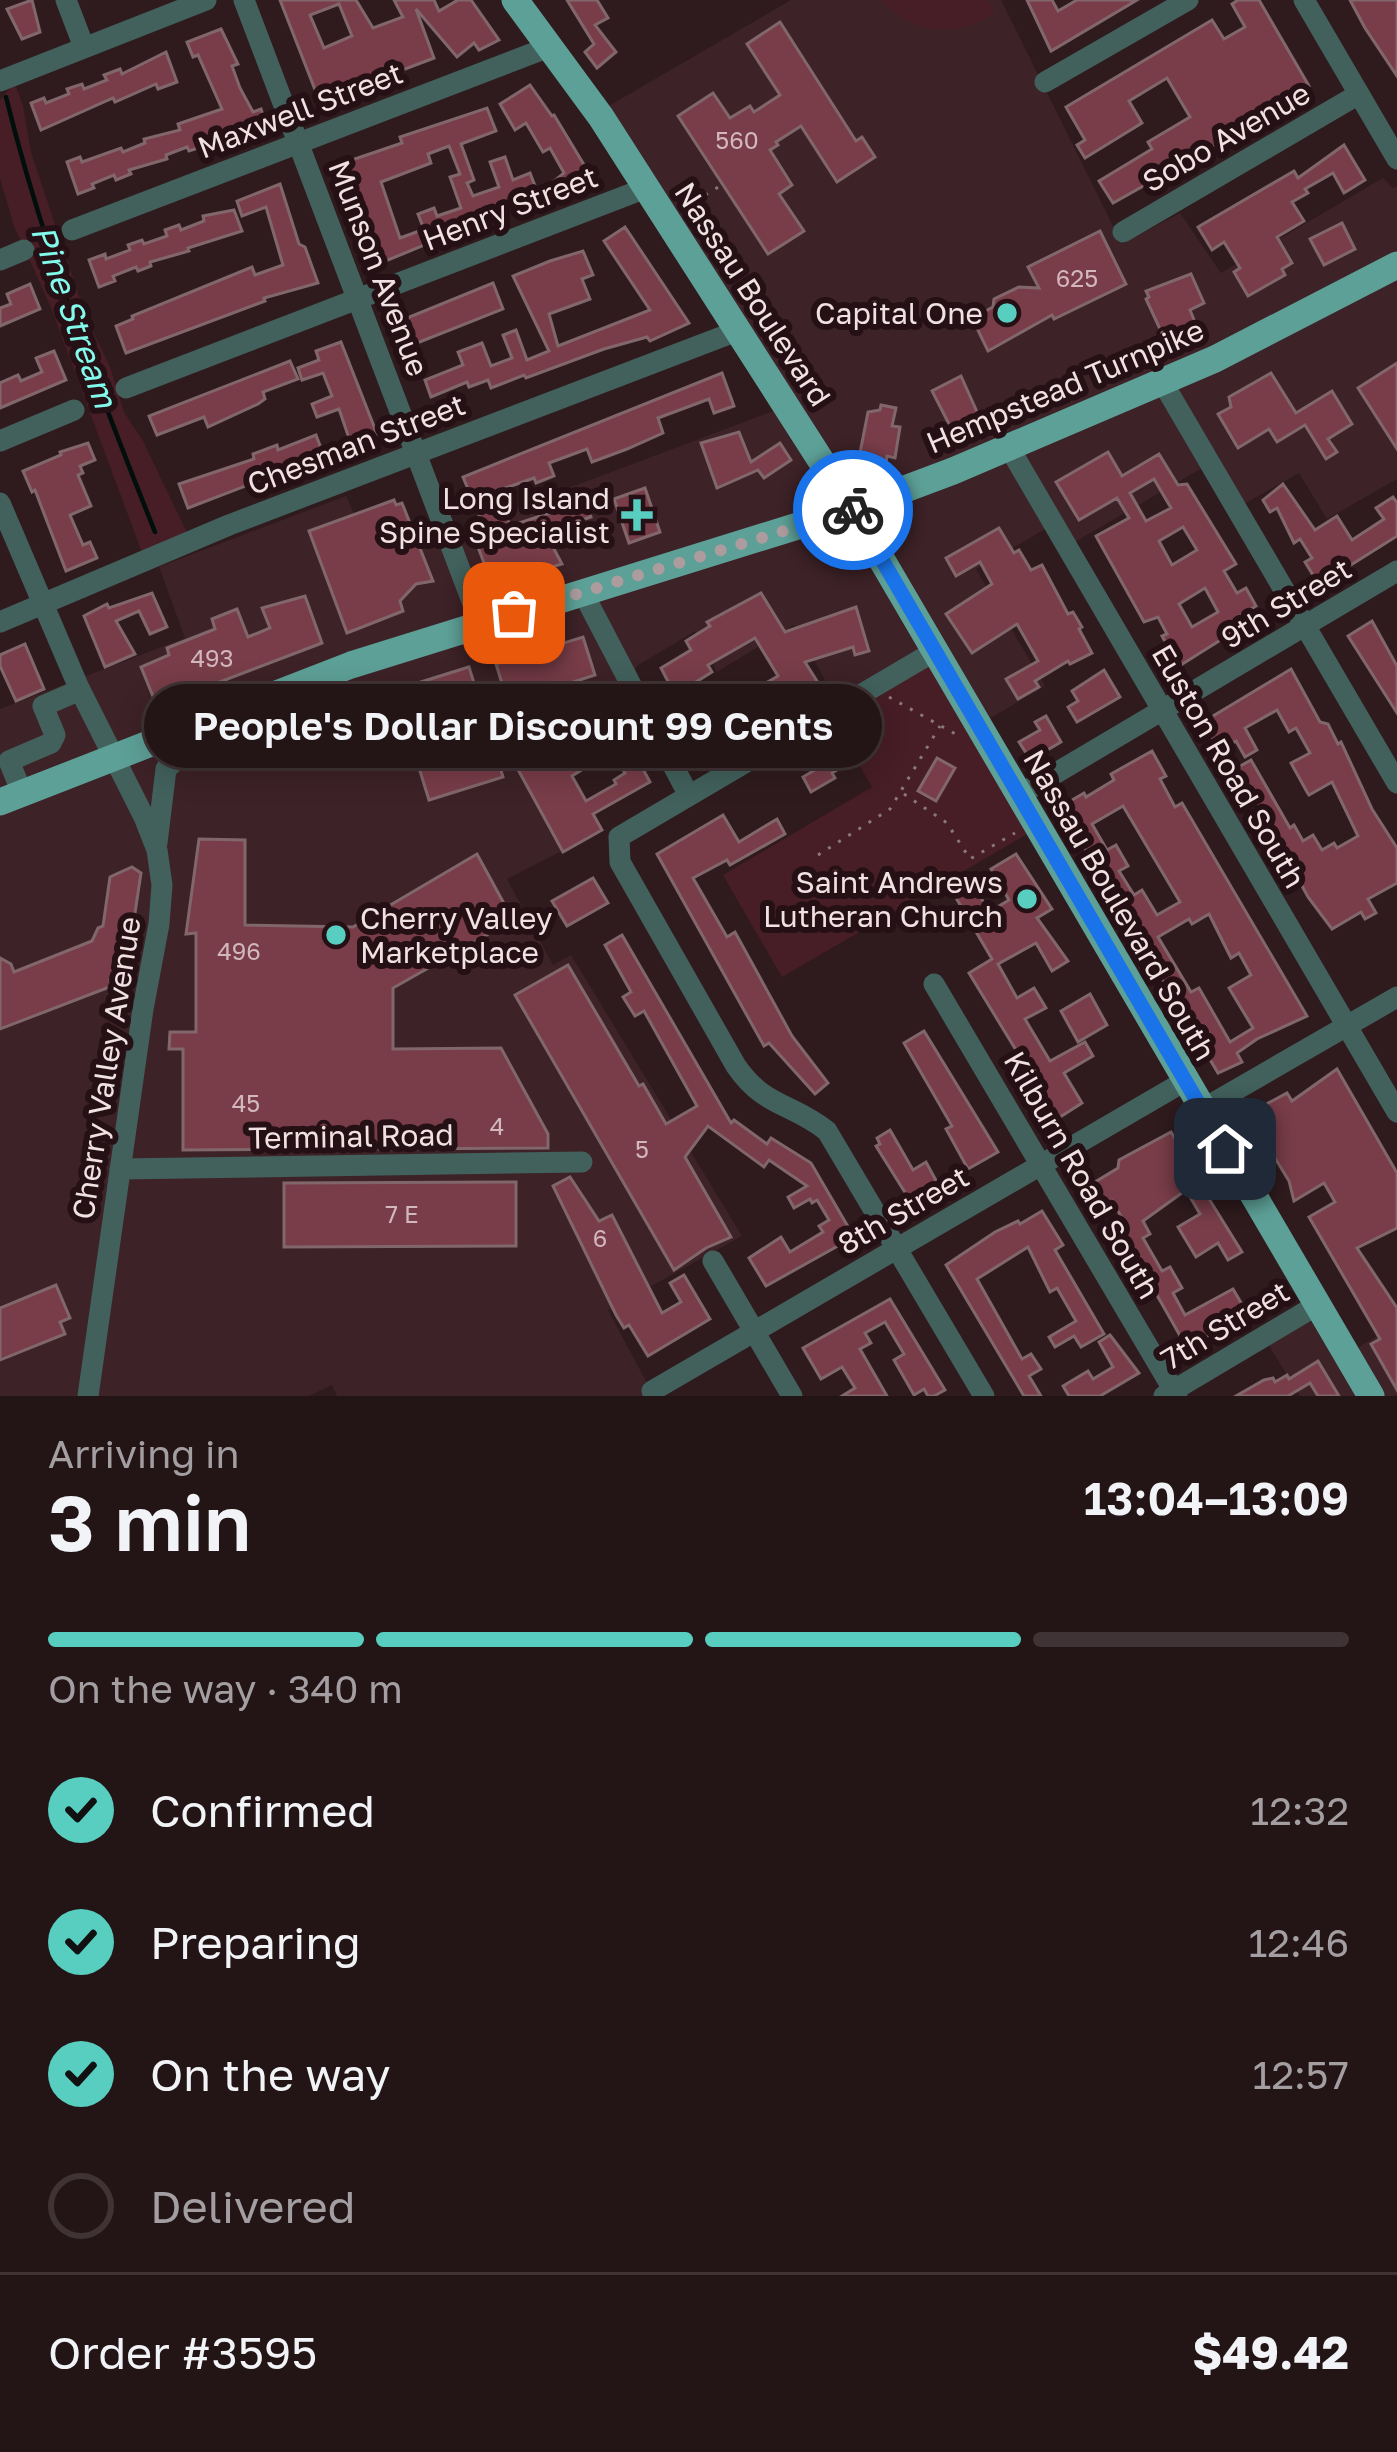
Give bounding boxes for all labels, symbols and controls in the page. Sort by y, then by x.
street label: Maxwell Street [193,54,407,166]
street label: Sobo Avenue [1136,75,1316,199]
house number: 560 [715,125,759,154]
street label: Munson Avenue [321,155,437,381]
street label: Henry Street [417,158,603,258]
street label: Nassau Boulevard [667,176,839,412]
water label: Pine Stream [24,219,127,414]
house number: 625 [1056,263,1098,292]
place label: Capital One [815,295,983,331]
marker: Capital One [994,300,1020,326]
street label: Hempstead Turnpike [921,311,1209,461]
street label: Chesman Street [242,386,470,502]
courier [793,450,913,570]
icon: bike [820,477,886,543]
place label: Long Island Spine Specialist [379,480,610,550]
marker: Long Island Spine Specialist [621,499,653,531]
street label: 9th Street [1215,550,1357,656]
pin [463,562,565,664]
icon: bag [481,580,547,646]
street label: Euston Road South [1145,638,1313,894]
house number: 493 [190,643,234,672]
callout: People's Dollar Discount 99 Cents [145,685,883,769]
text: People's Dollar Discount 99 Cents [193,702,833,749]
street label: Nassau Boulevard South [1016,743,1224,1067]
place label: Saint Andrews Lutheran Church [763,864,1003,934]
marker: Saint Andrews Lutheran Church [1014,886,1040,912]
place label: Cherry Valley Marketplace [360,900,553,970]
street label: Cherry Valley Avenue [64,914,148,1222]
marker: Cherry Valley Marketplace [323,922,349,948]
house number: 496 [217,936,261,965]
street label: Kilburn Road South [997,1045,1167,1305]
house number: 45 [232,1088,260,1117]
pin [1174,1098,1276,1200]
house number: 4 [490,1111,504,1140]
street label: Terminal Road [248,1116,454,1156]
icon: home [1192,1116,1258,1182]
house number: 5 [635,1134,649,1163]
street label: 8th Street [831,1158,975,1262]
house number: 7 E [385,1199,419,1228]
house number: 6 [593,1223,607,1252]
street label: 7th Street [1155,1273,1295,1377]
text: Arriving in [48,1430,239,1477]
text: 13:04–13:09 [1084,1471,1349,1525]
text: 3 min [48,1475,251,1568]
text: On the way · 340 m [48,1665,403,1712]
icon: check [48,1777,114,1843]
text: Confirmed [150,1783,375,1837]
text: 12:32 [1250,1787,1349,1834]
icon: check [48,1909,114,1975]
text: Preparing [150,1915,361,1969]
text: 12:46 [1248,1919,1349,1966]
icon: check [48,2041,114,2107]
text: On the way [150,2047,391,2101]
text: 12:57 [1252,2051,1349,2098]
text: Delivered [150,2179,355,2233]
text: Order #3595 [48,2325,317,2379]
text: $49.42 [1192,2325,1349,2379]

